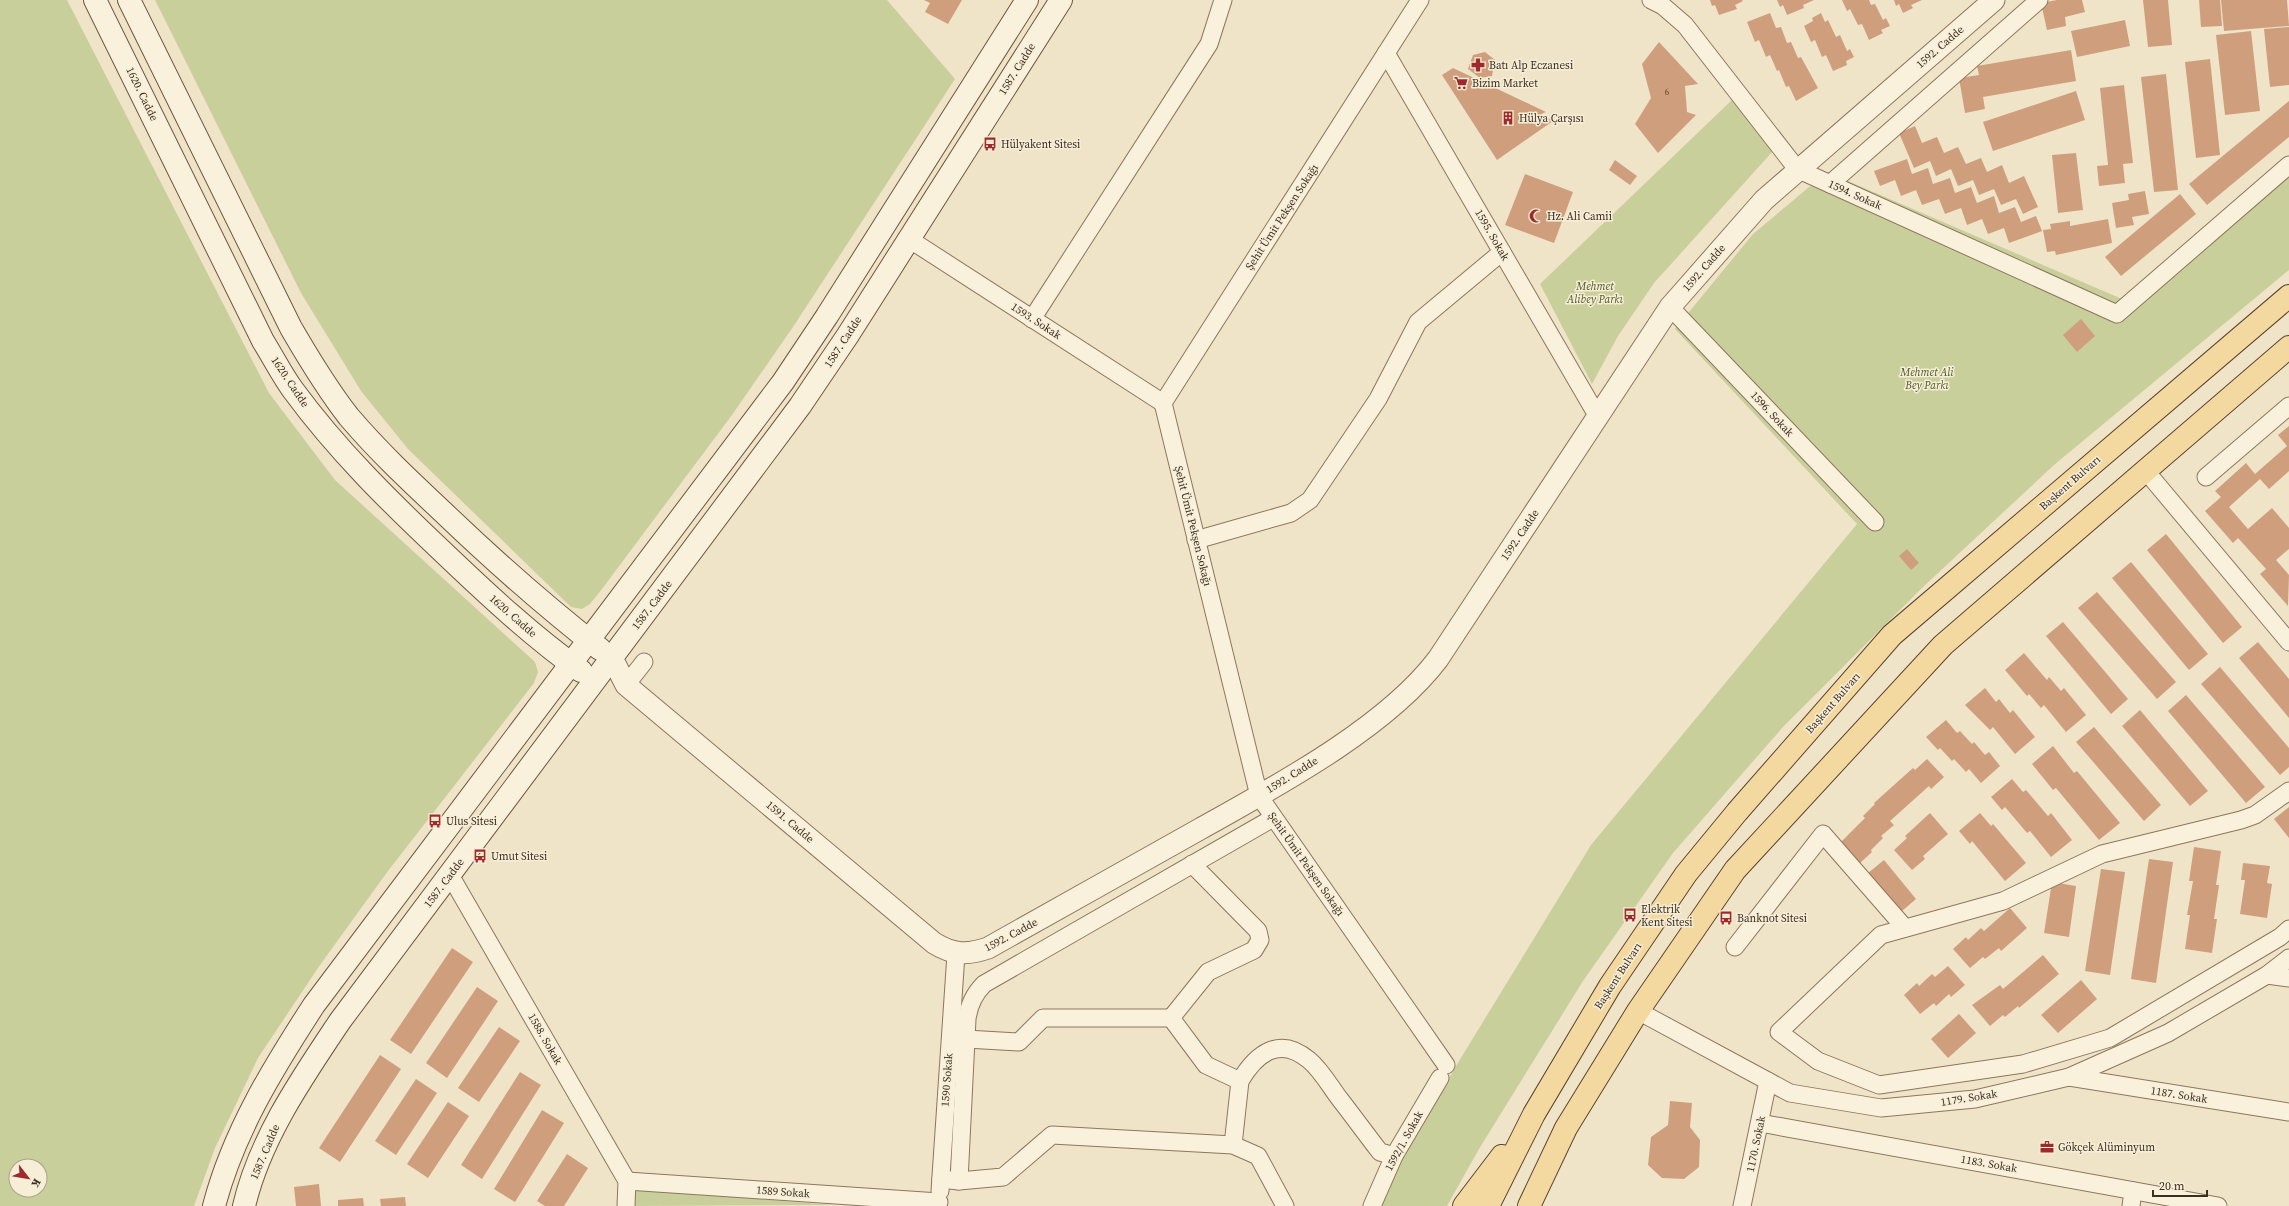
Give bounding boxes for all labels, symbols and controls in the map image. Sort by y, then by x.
street label: 1592. Cadde [1913,22,1967,72]
street label: 1587. Cadde [995,40,1039,98]
pharmacy icon: Batı Alp Eczanesi [1470,57,1486,73]
place label: Batı Alp Eczanesi [1489,58,1573,73]
street label: 1620. Cadde [122,64,162,124]
supermarket icon: Bizim Market [1453,75,1469,91]
place label: Bizim Market [1472,76,1538,91]
house number: 6 [1665,86,1670,98]
building icon: Hülya Çarşısı [1500,110,1516,126]
place label: Hülya Çarşısı [1519,111,1584,126]
bus stop icon: Hülyakent Sitesi [982,136,998,152]
place label: Hülyakent Sitesi [1001,137,1080,152]
street label: Şehit Ümit Pekşen Sokağı [1241,161,1322,273]
street label: 1594. Sokak [1826,177,1885,214]
street label: 1595. Sokak [1471,207,1513,264]
mosque icon: Hz. Ali Camii [1528,208,1544,224]
place label: Hz. Ali Camii [1547,209,1612,224]
street label: 1592. Cadde [1679,241,1729,295]
park label: Mehmet Alibey Parkı [1566,279,1624,307]
street label: 1593. Sokak [1008,299,1065,343]
street label: 1587. Cadde [821,313,865,371]
street label: 1620. Cadde [267,354,313,411]
park label: Mehmet Ali Bey Parkı [1899,365,1954,393]
street label: 1596. Sokak [1747,388,1798,441]
street label: Başkent Bulvarı [2036,452,2104,514]
street label: Şehit Ümit Pekşen Sokağı [1171,464,1216,588]
street label: 1592. Cadde [1497,506,1543,563]
street label: 1587. Cadde [628,577,676,633]
street label: 1620. Cadde [486,591,540,641]
street label: Başkent Bulvarı [1802,669,1864,737]
street label: 1592. Cadde [1263,753,1321,797]
street label: 1591. Cadde [763,797,818,847]
street label: Şehit Ümit Pekşen Sokağı [1264,809,1348,919]
bus stop icon: Ulus Sitesi [427,813,443,829]
place label: Ulus Sitesi [446,814,497,829]
bus stop icon: Umut Sitesi [472,848,488,864]
place label: Umut Sitesi [491,849,547,864]
street label: 1587. Cadde [420,855,468,911]
place label: Elektrik Kent Sitesi [1641,902,1693,930]
bus stop icon: Elektrik Kent Sitesi [1622,907,1638,923]
bus stop icon: Banknot Sitesi [1718,910,1734,926]
place label: Banknot Sitesi [1737,911,1807,926]
street label: 1592. Cadde [982,914,1041,955]
street label: Başkent Bulvarı [1591,940,1645,1012]
street label: 1588. Sokak [524,1011,566,1068]
street label: 1590 Sokak [938,1052,956,1107]
street label: 1187. Sokak [2150,1083,2209,1107]
street label: 1179. Sokak [1940,1086,1999,1110]
street label: 1592/1. Sokak [1381,1108,1427,1174]
street label: 1170. Sokak [1743,1114,1769,1173]
street label: 1587. Cadde [247,1122,283,1182]
office icon: Gökçek Alüminyum [2039,1139,2055,1155]
place label: Gökçek Alüminyum [2058,1140,2155,1155]
street label: 1183. Sokak [1960,1152,2019,1177]
north arrow [8,1158,48,1198]
scale bar [2153,1172,2207,1198]
text: K [28,1176,45,1190]
text: 20 m [2159,1178,2185,1194]
street label: 1589 Sokak [756,1183,811,1201]

